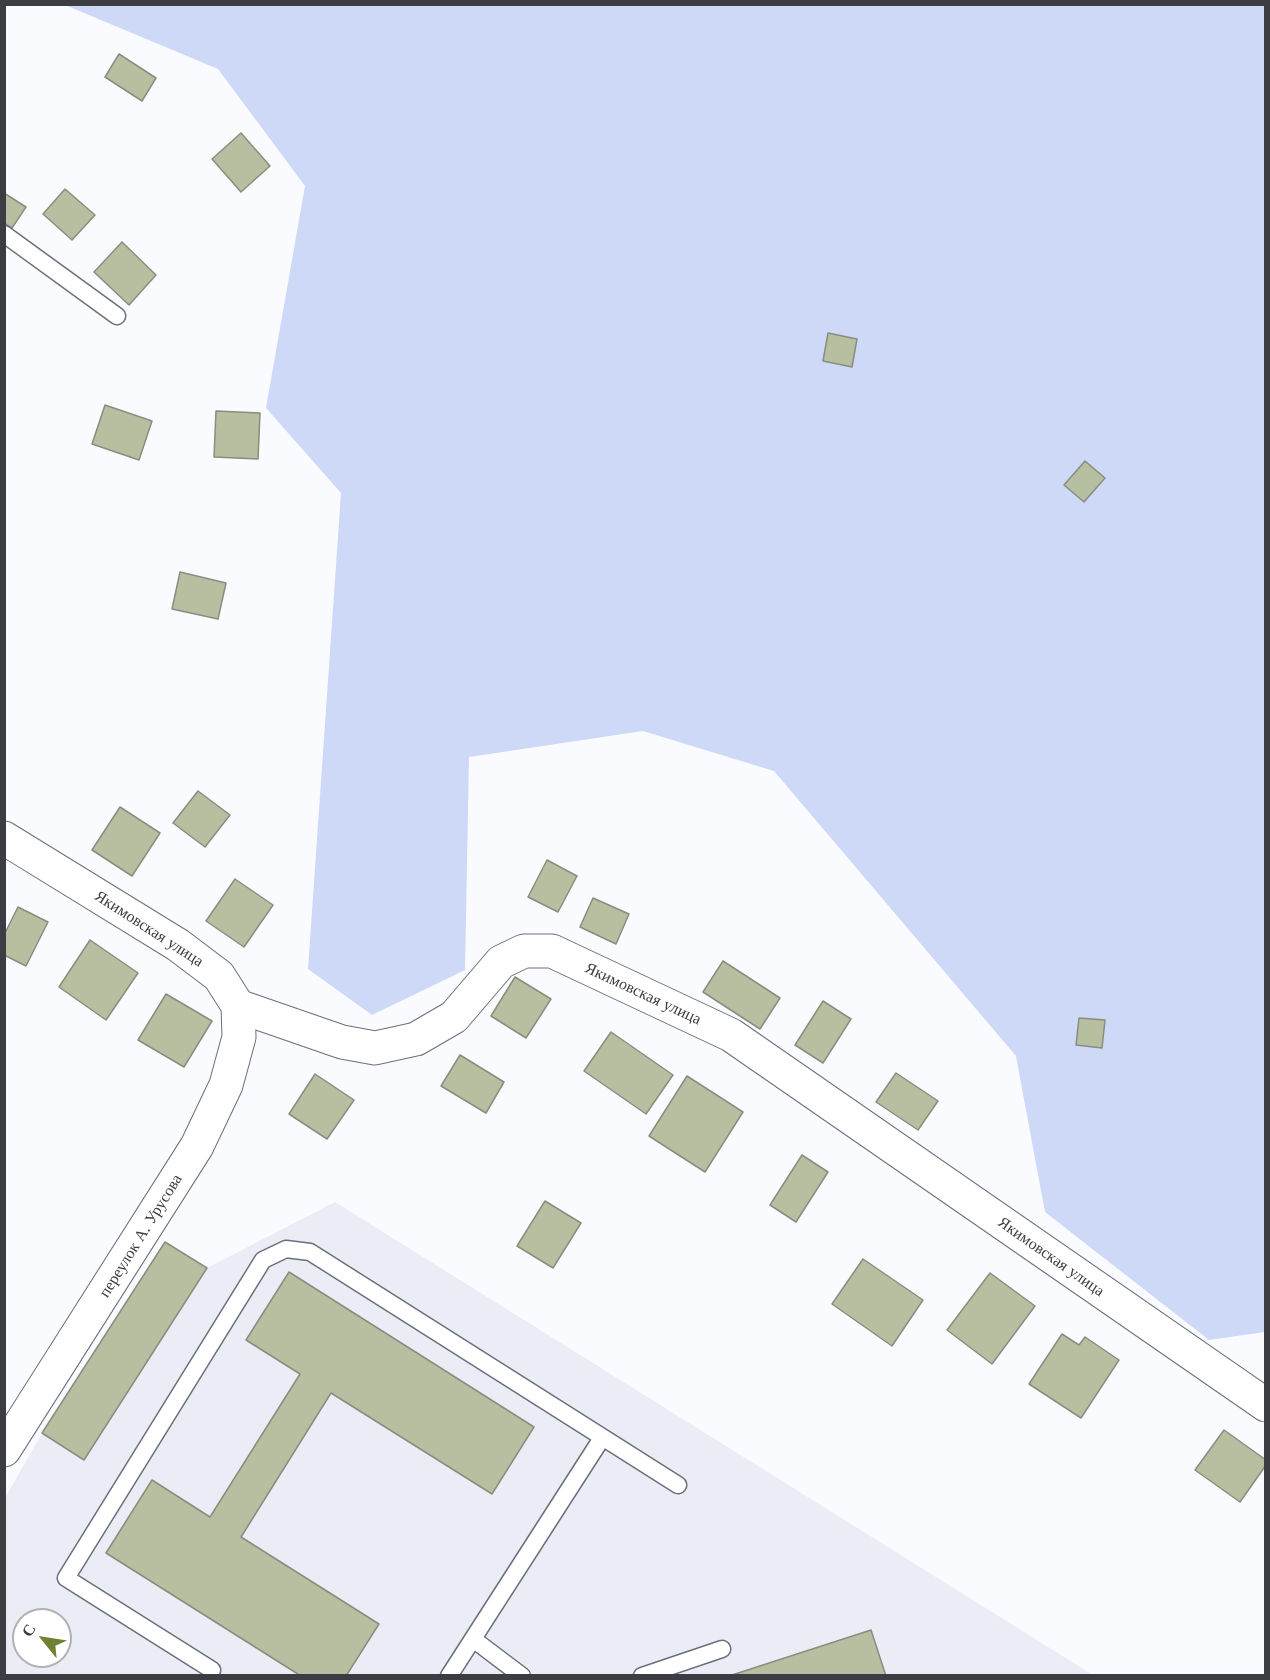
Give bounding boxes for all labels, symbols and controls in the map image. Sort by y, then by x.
street label: Якимовская улица [91,887,207,971]
street label: Якимовская улица [582,959,704,1029]
street label: переулок А. Урусова [95,1171,187,1301]
street label: Якимовская улица [994,1213,1108,1301]
north arrow [12,1608,72,1668]
text: С [17,1620,40,1640]

